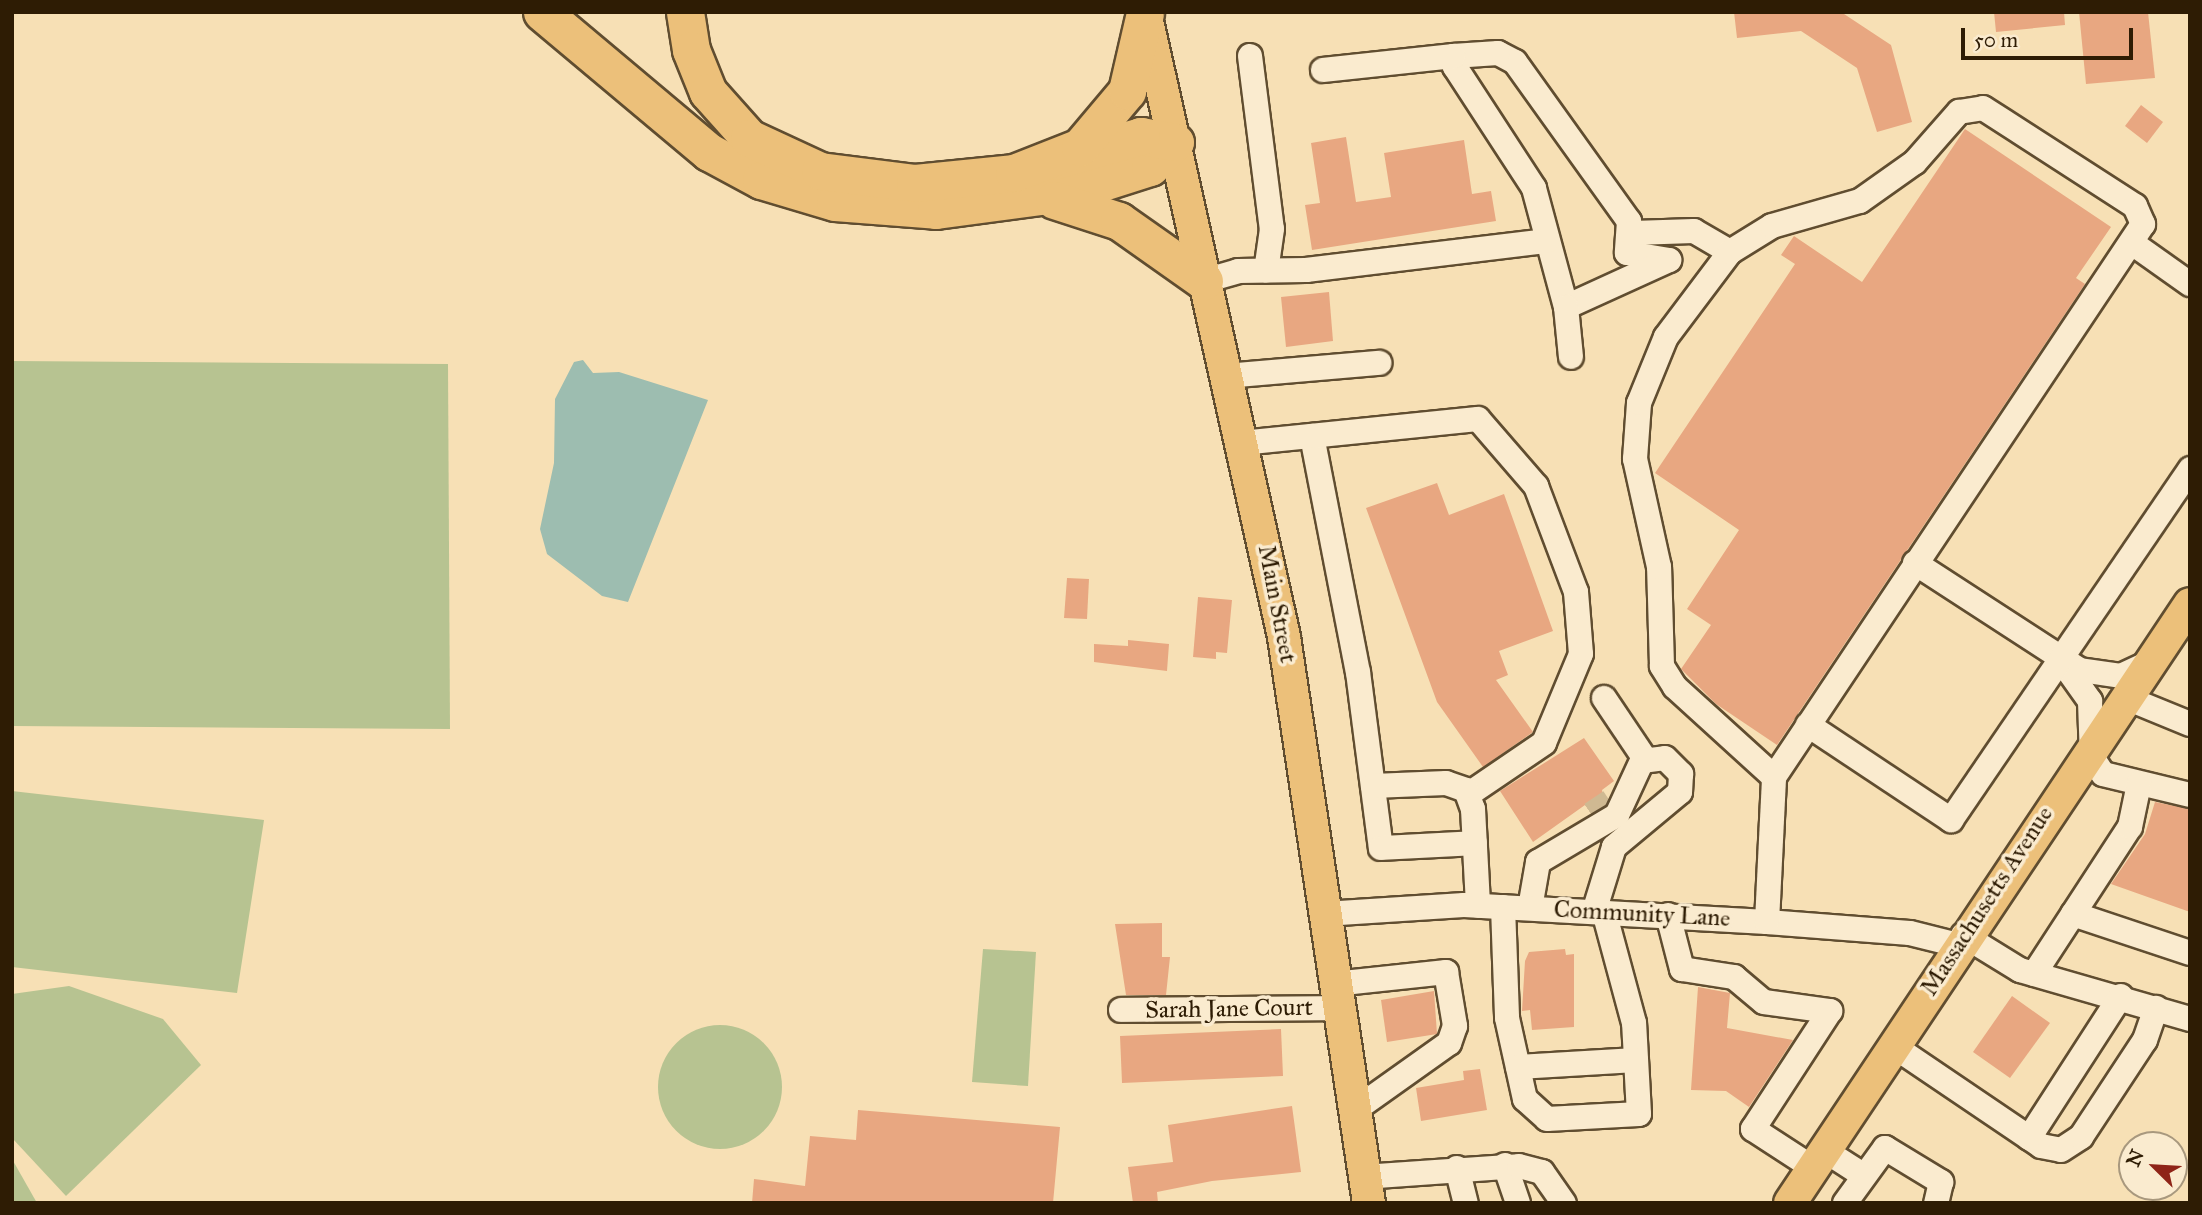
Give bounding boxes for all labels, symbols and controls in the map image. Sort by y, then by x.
scale bar [1964,14,2136,58]
text: 50 m [1974,27,2018,53]
street label: Main Street [1251,543,1303,665]
street label: Massachusetts Avenue [1915,801,2059,1001]
street label: Community Lane [1553,895,1731,933]
street label: Sarah Jane Court [1145,993,1313,1025]
north arrow [2118,1131,2188,1201]
text: N [2121,1146,2149,1170]

